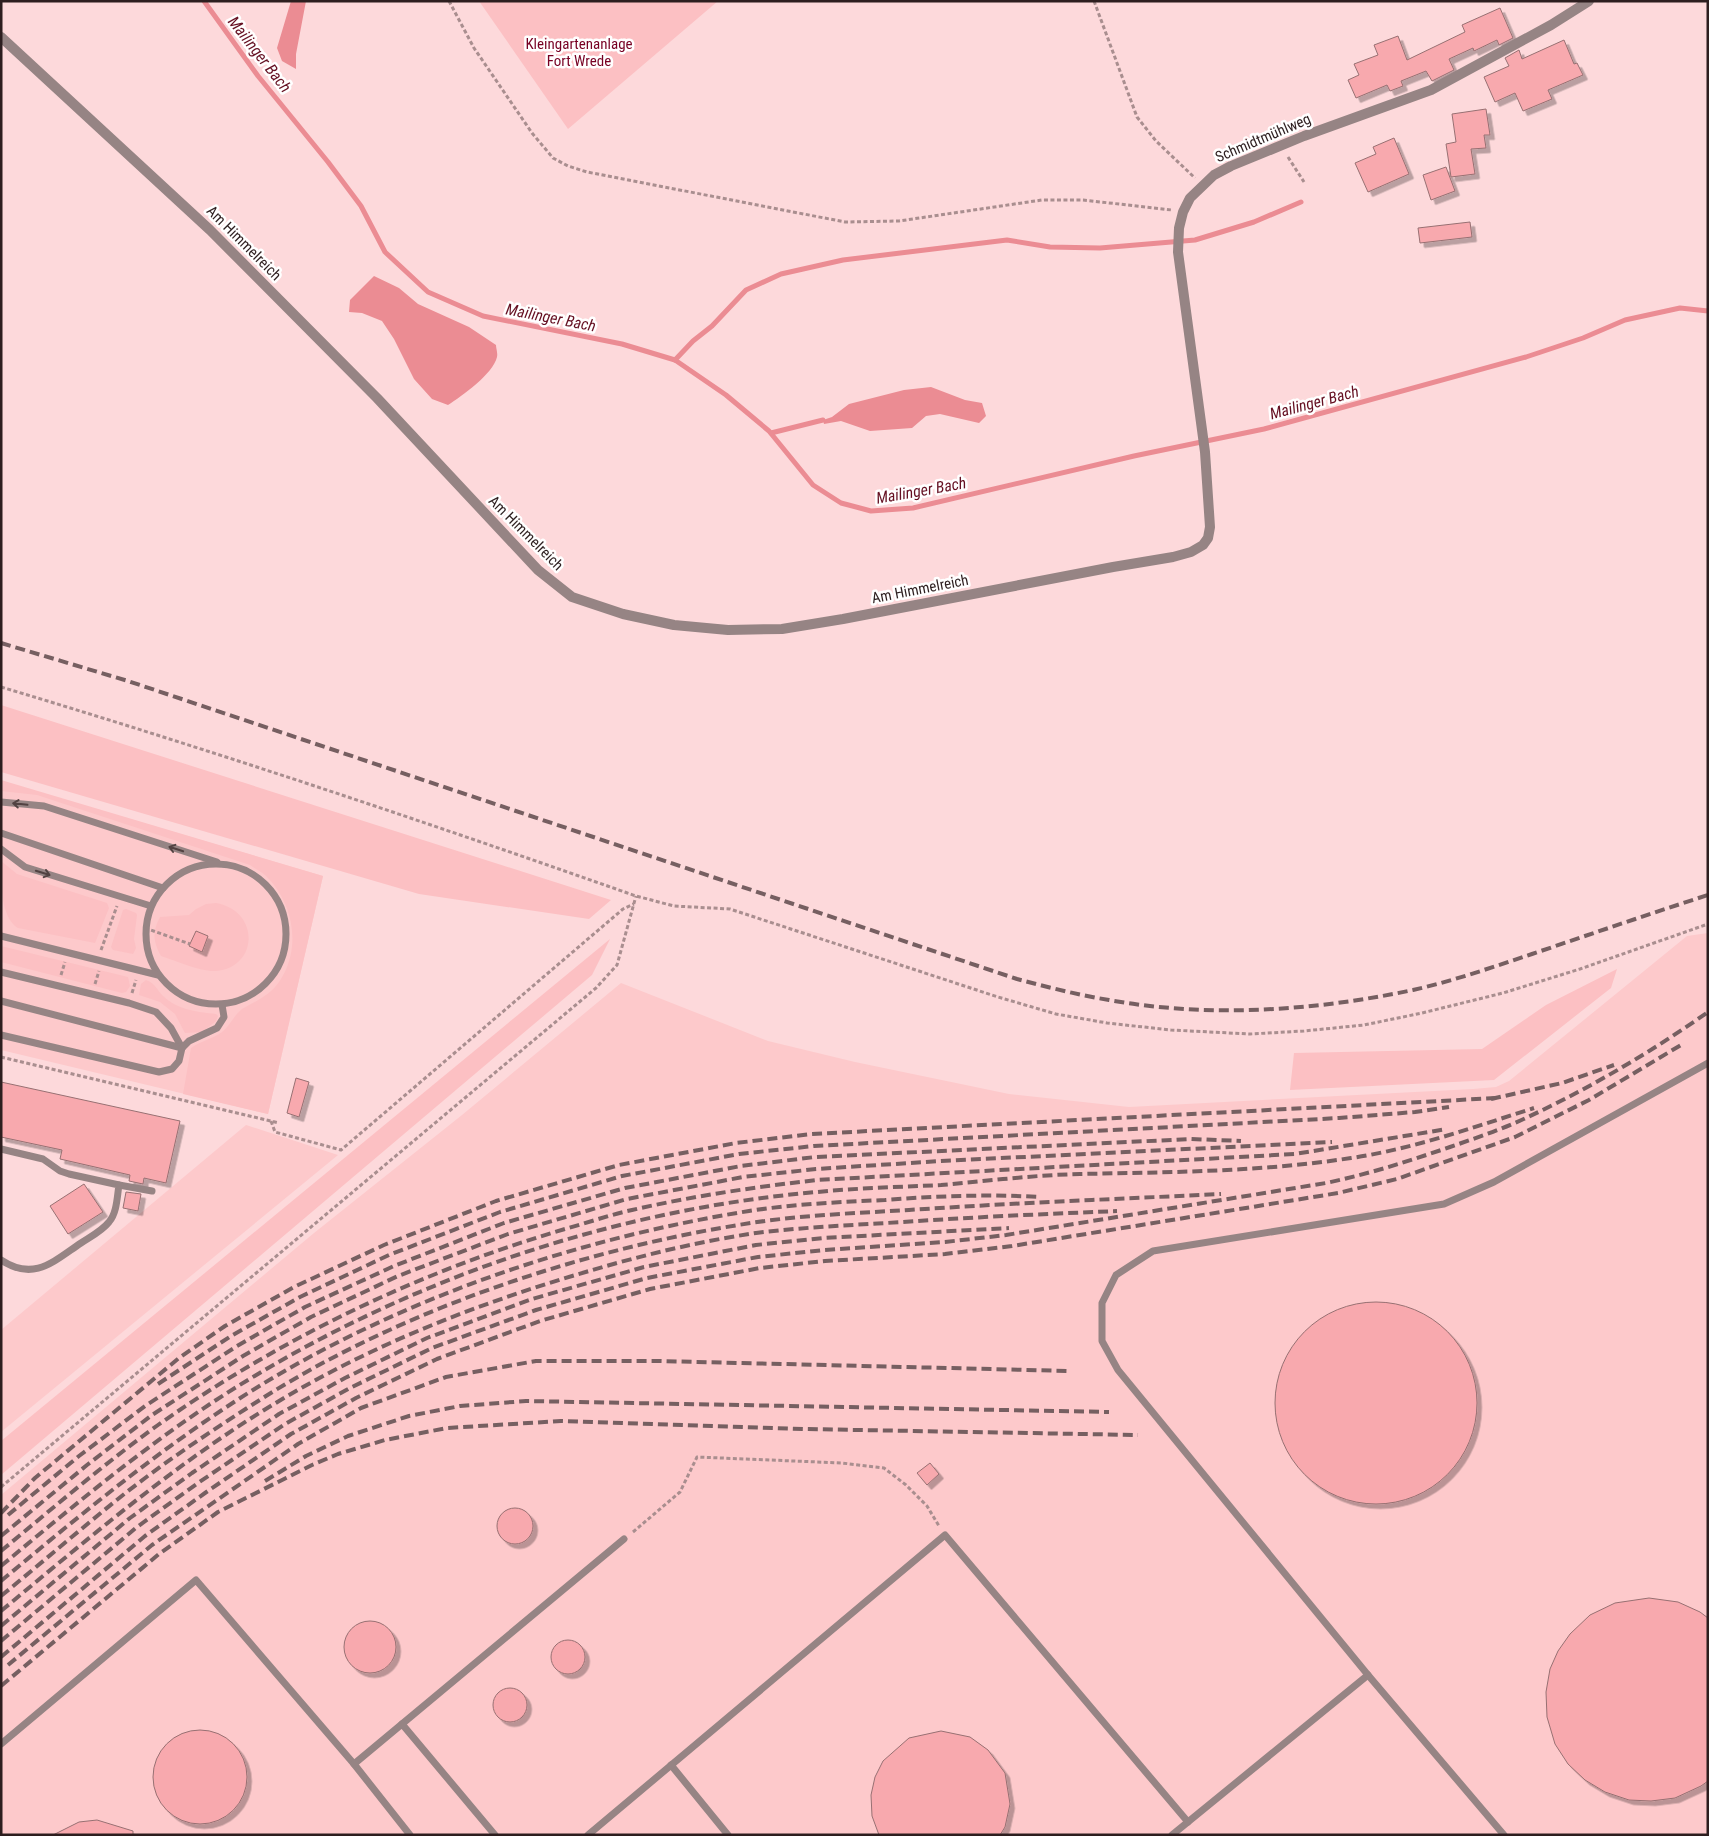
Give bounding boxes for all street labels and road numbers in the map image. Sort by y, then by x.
street label: Schmidtmühlweg [1213,110,1313,166]
street label: Am Himmelreich [203,202,285,284]
street label: Am Himmelreich [485,492,567,574]
street label: Am Himmelreich [870,571,970,607]

